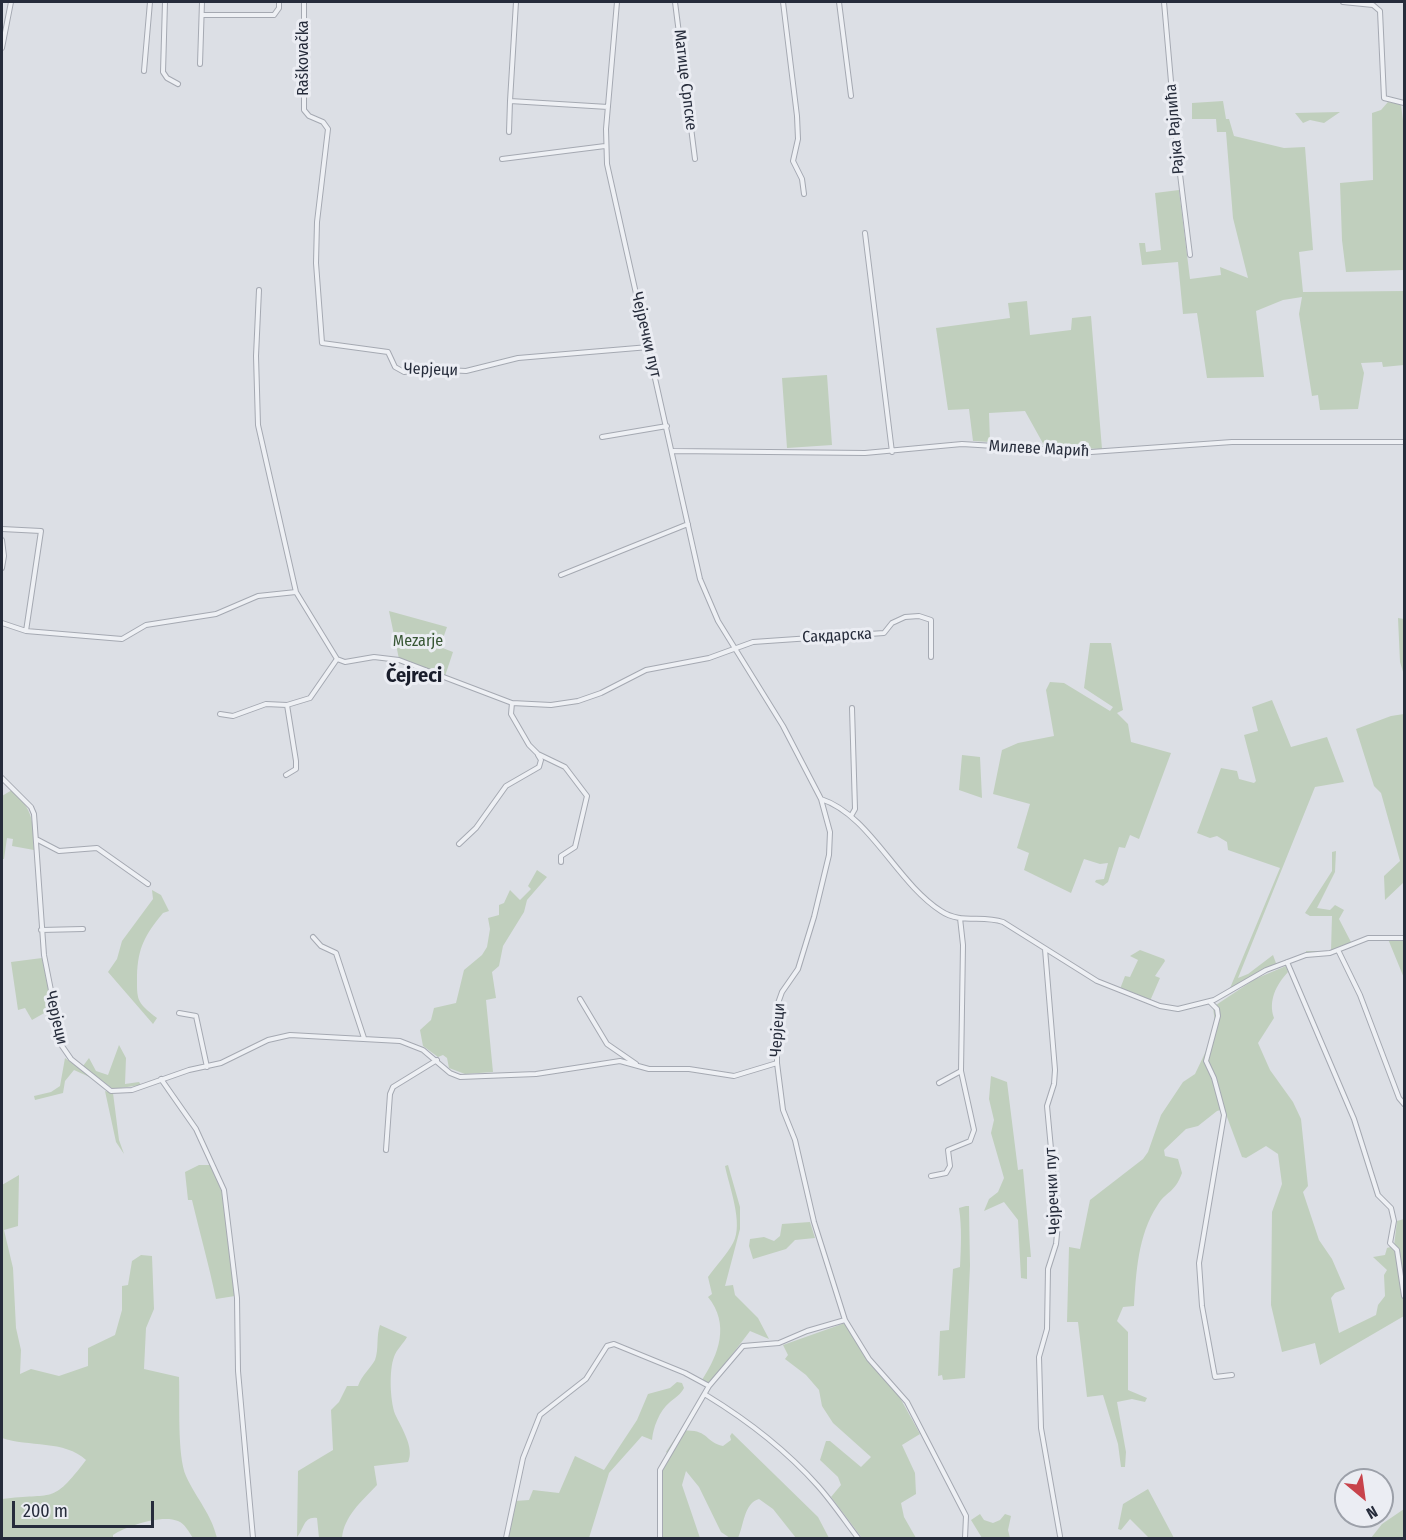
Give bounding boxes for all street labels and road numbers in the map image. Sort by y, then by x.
street label: Raškovačka [294,20,314,96]
street label: Матице Српске [669,29,701,131]
street label: Рајка Рајлића [1161,83,1189,175]
street label: Чејречки пут [627,290,665,380]
street label: Черјеци [404,359,458,381]
street label: Милеве Мaрић [988,437,1090,461]
street label: Сакдарска [802,625,872,647]
street label: Черјеци [41,989,71,1047]
street label: Черјеци [767,1002,789,1058]
street label: Чејречки пут [1041,1147,1065,1235]

